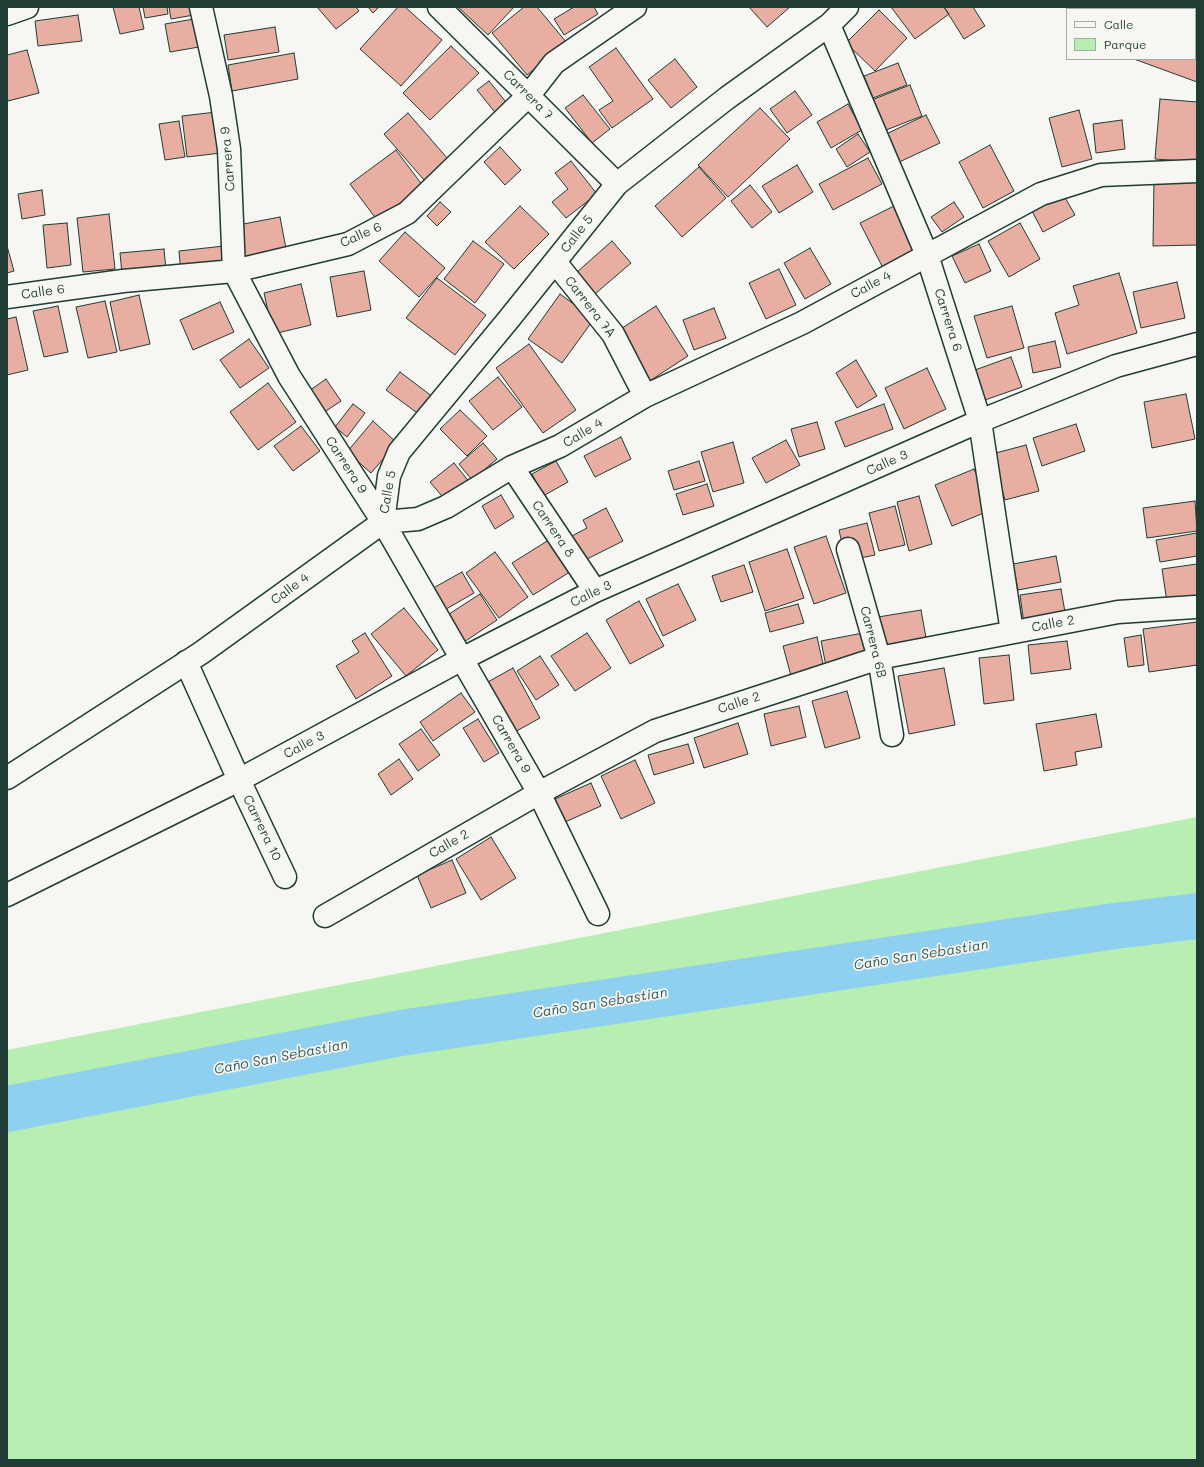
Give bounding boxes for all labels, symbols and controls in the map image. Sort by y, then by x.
legend [1066,8,1196,60]
text: Calle [1104,16,1134,32]
text: Parque [1104,36,1147,52]
street label: Carrera 7 [500,67,556,123]
street label: Carrera 9 [217,126,239,192]
street label: Calle 5 [557,212,597,256]
street label: Calle 6 [338,219,384,251]
street label: Calle 4 [848,268,894,302]
street label: Carrera 7A [561,273,619,341]
street label: Calle 6 [20,281,66,303]
street label: Carrera 6 [931,287,965,353]
street label: Calle 4 [560,415,606,451]
street label: Carrera 9 [322,434,370,496]
street label: Calle 3 [864,447,910,479]
street label: Calle 5 [377,469,399,515]
street label: Carrera 8 [528,498,578,560]
street label: Calle 4 [268,570,312,608]
street label: Calle 3 [568,577,614,611]
street label: Carrera 6B [857,605,889,679]
street label: Calle 2 [1030,612,1076,636]
street label: Calle 2 [716,689,762,717]
street label: Carrera 9 [488,712,534,776]
street label: Calle 3 [281,728,327,762]
street label: Carrera 10 [239,793,285,863]
street label: Calle 2 [426,826,472,862]
water label: Caño San Sebastian [853,936,989,974]
water label: Caño San Sebastian [532,984,668,1022]
water label: Caño San Sebastian [213,1036,349,1078]

